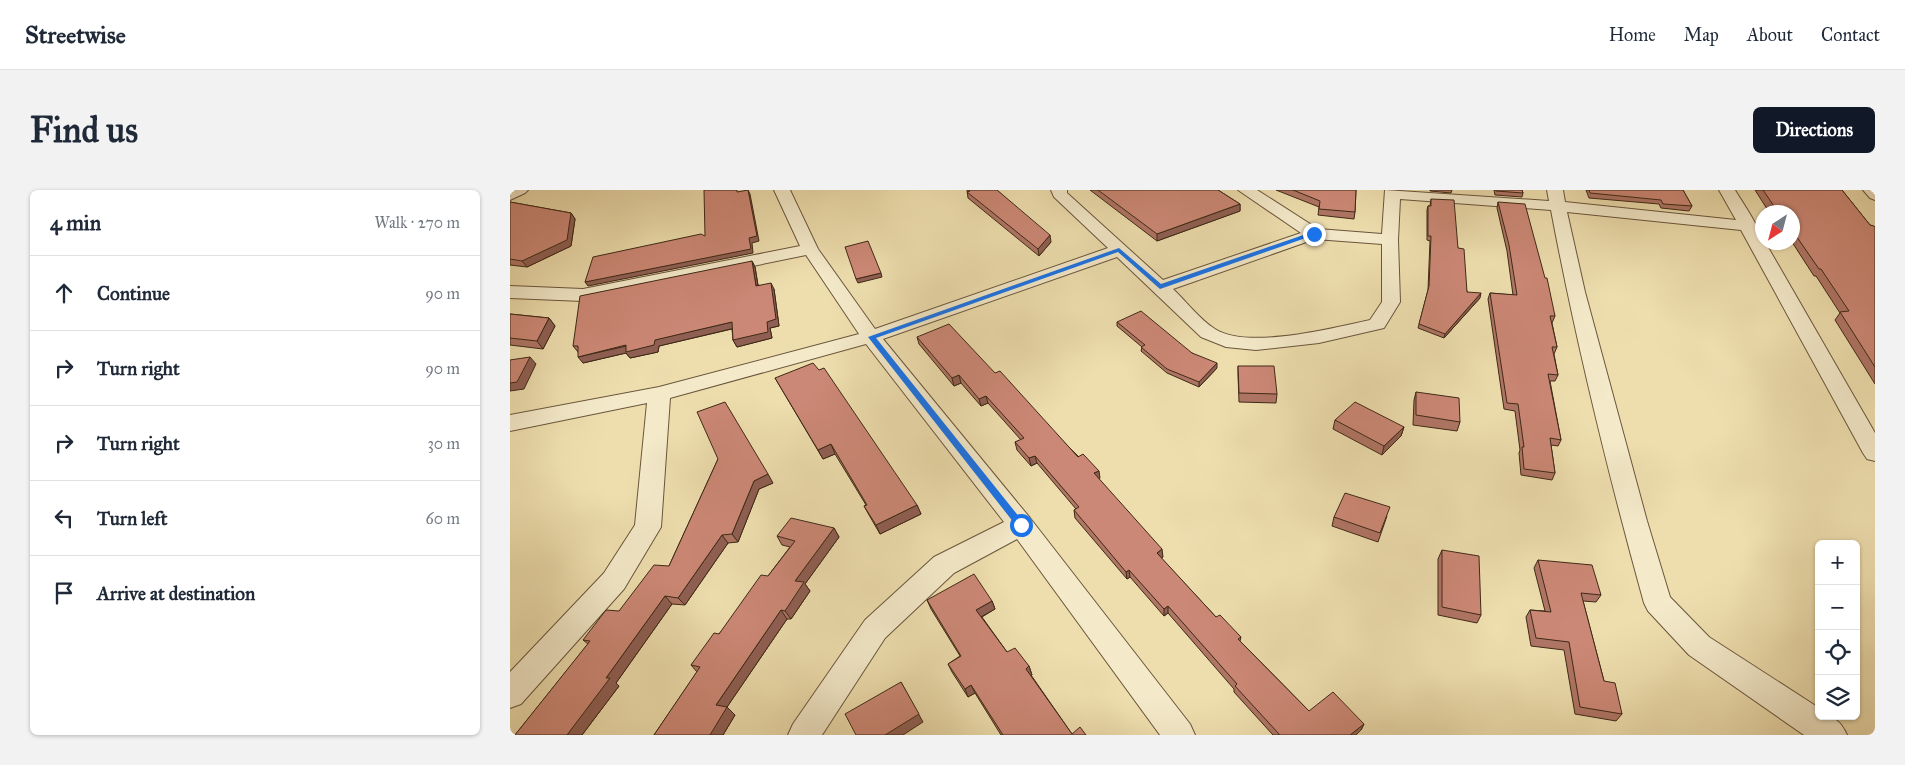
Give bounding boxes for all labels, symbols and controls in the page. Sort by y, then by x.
text: Streetwise [25,20,126,50]
text: Home [1609,24,1656,46]
text: Map [1684,24,1719,46]
text: About [1747,24,1793,46]
text: Contact [1821,24,1880,46]
button: Directions [1753,107,1875,153]
text: Find us [30,109,138,152]
north arrow [1755,205,1800,250]
text: 4 min [50,210,101,236]
text: Walk · 270 m [374,213,460,232]
route end [1303,223,1326,246]
icon: ahead [50,279,78,307]
text: Continue [97,282,170,305]
text: 90 m [425,284,460,303]
icon: right [50,354,78,382]
text: Turn right [97,357,180,380]
text: 90 m [425,359,460,378]
icon: right [50,429,78,457]
text: Turn right [97,432,180,455]
text: 30 m [427,434,460,453]
icon: left [50,504,78,532]
text: Turn left [97,507,167,530]
text: 60 m [426,509,460,528]
route start [1010,514,1033,537]
map controls [1815,540,1860,720]
button: + [1815,540,1860,585]
icon: arrive [50,579,78,607]
text: Arrive at destination [97,582,255,605]
button: − [1815,585,1860,630]
button: locate [1815,630,1860,675]
button: layers [1815,675,1860,720]

